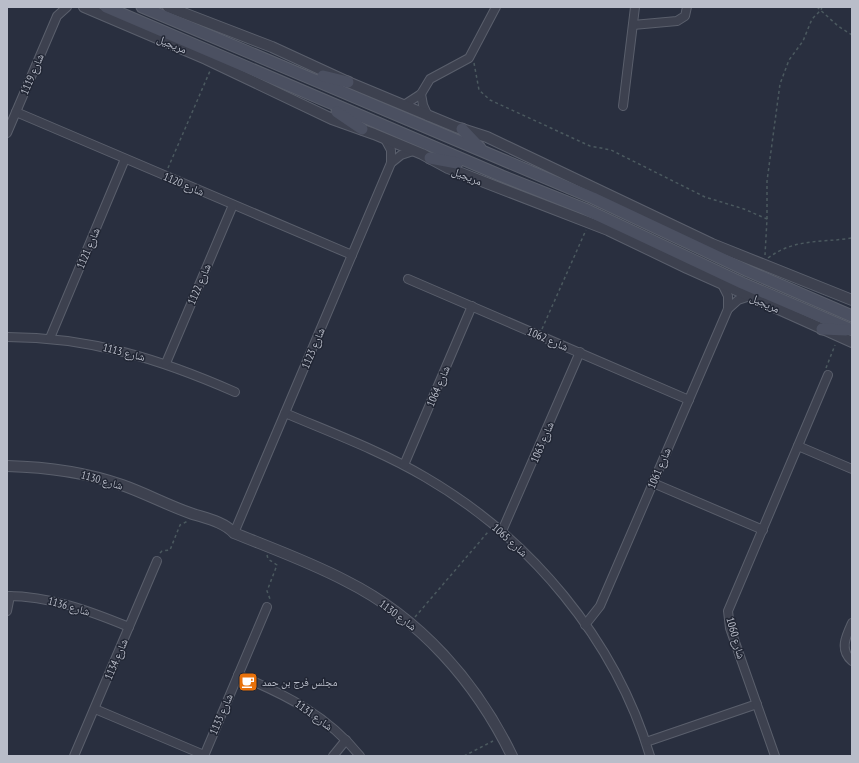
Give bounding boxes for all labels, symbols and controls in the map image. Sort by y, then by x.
street label: مريجيل [155,31,189,57]
street label: شارع 1119 [17,51,47,97]
street label: مريجيل [450,164,484,188]
street label: شارع 1120 [161,169,207,199]
street label: شارع 1121 [73,225,103,271]
street label: شارع 1122 [184,261,214,307]
street label: مريجيل [748,290,782,316]
street label: شارع 1062 [525,324,571,354]
street label: شارع 1123 [298,325,328,371]
street label: شارع 1113 [101,340,147,364]
street label: شارع 1064 [423,363,453,409]
street label: شارع 1063 [527,419,557,465]
street label: شارع 1061 [644,445,674,491]
street label: شارع 1130 [79,467,125,493]
street label: شارع 1065 [489,520,531,560]
street label: شارع 1136 [46,593,92,619]
street label: شارع 1130 [377,596,419,634]
street label: شارع 1060 [723,615,749,661]
street label: شارع 1134 [101,636,131,682]
cafe icon: مجلس فرج بن حمد [237,671,259,693]
place label: مجلس فرج بن حمد [262,675,338,689]
street label: شارع 1133 [206,691,236,737]
street label: شارع 1131 [292,697,336,733]

